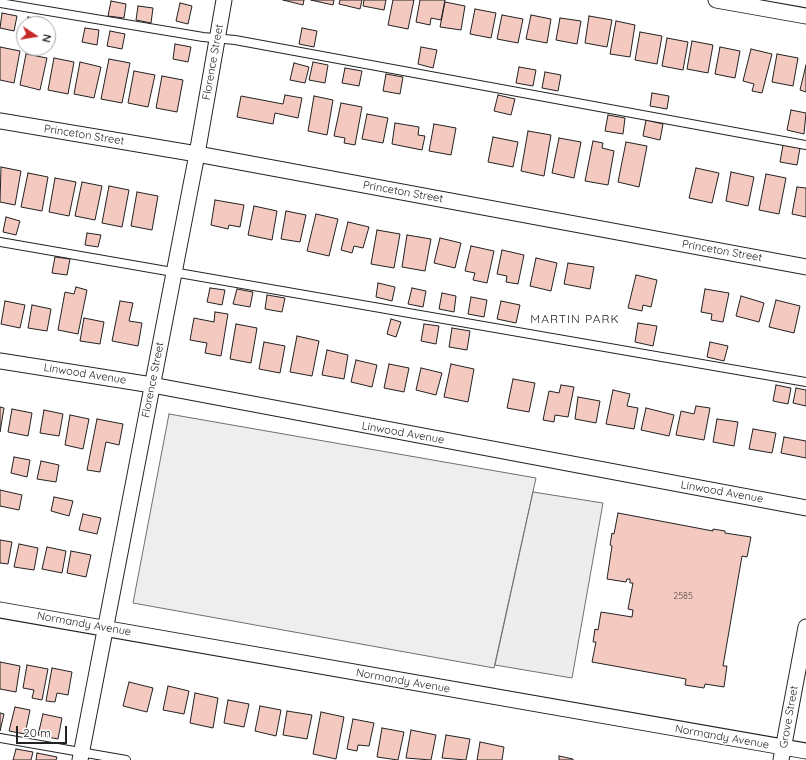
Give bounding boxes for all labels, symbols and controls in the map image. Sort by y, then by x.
north arrow [16,16,56,56]
street label: Florence Street [200,23,226,101]
text: N [39,33,54,44]
street label: Princeton Street [43,122,125,148]
street label: Princeton Street [362,178,444,206]
street label: Princeton Street [681,237,763,265]
district label: MARTIN PARK [530,312,620,326]
street label: Florence Street [139,341,167,419]
street label: Linwood Avenue [43,361,127,387]
street label: Linwood Avenue [361,419,445,447]
street label: Linwood Avenue [680,478,764,506]
house number: 2585 [673,591,693,601]
street label: Normandy Avenue [36,609,132,639]
street label: Normandy Avenue [355,666,451,696]
street label: Grove Street [777,685,801,749]
scale bar [18,718,69,744]
street label: Normandy Avenue [674,722,770,752]
text: 20 m [23,725,51,740]

